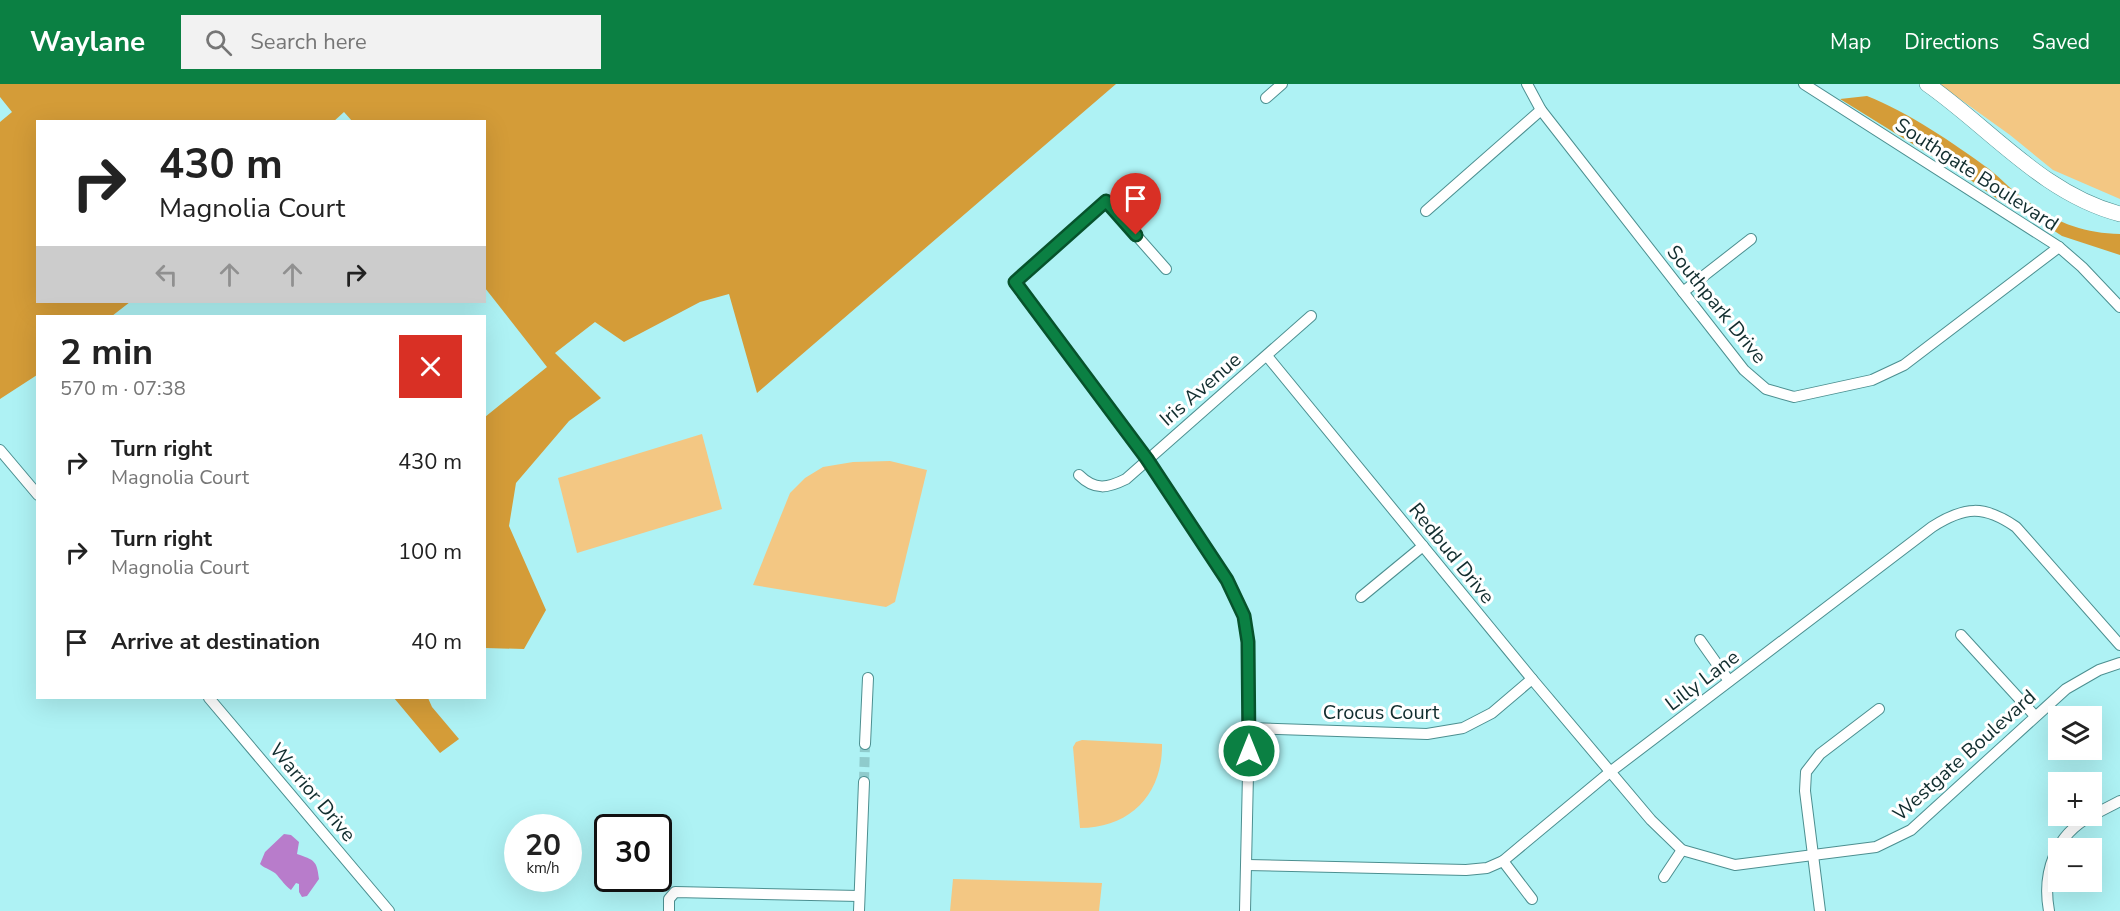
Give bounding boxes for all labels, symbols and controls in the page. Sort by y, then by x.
search box [181,15,601,69]
text: Waylane [30,23,145,61]
icon: search [202,26,235,59]
text: Search here [250,27,367,57]
text: Map [1830,28,1871,56]
text: Directions [1904,28,1999,56]
text: Saved [2032,28,2090,56]
street label: Southgate Boulevard [1890,111,2064,237]
text: 430 m [159,136,283,193]
icon: right [60,144,138,222]
pin [1110,173,1161,235]
icon: arrive [1119,182,1152,215]
text: Magnolia Court [159,190,345,227]
street label: Southpark Drive [1660,239,1773,369]
icon: left [150,258,183,291]
icon: ahead [213,258,246,291]
icon: ahead [276,258,309,291]
icon: right [339,258,372,291]
text: 2 min [60,328,153,377]
button: close [399,335,462,398]
street label: Iris Avenue [1154,346,1247,432]
text: 570 m · 07:38 [60,375,186,402]
text: Turn right [111,434,212,464]
icon: right [60,446,93,479]
text: 430 m [398,447,462,477]
text: Magnolia Court [111,464,249,491]
street label: Redbud Drive [1403,497,1501,609]
text: Turn right [111,524,212,554]
icon: right [60,536,93,569]
text: 100 m [398,537,462,567]
text: Magnolia Court [111,554,249,581]
icon: arrive [60,626,93,659]
text: Arrive at destination [111,627,320,657]
text: 40 m [411,627,462,657]
street label: Lilly Lane [1660,644,1745,717]
street label: Westgate Boulevard [1887,684,2042,827]
street label: Crocus Court [1323,699,1440,726]
map controls [2048,706,2102,892]
button: layers [2048,706,2102,760]
position arrow [1217,719,1281,783]
street label: Warrior Drive [263,737,362,847]
button: + [2048,772,2102,826]
speed limit sign: 30 [594,814,672,892]
text: 20 [525,825,561,866]
button: − [2048,838,2102,892]
text: km/h [526,858,560,878]

